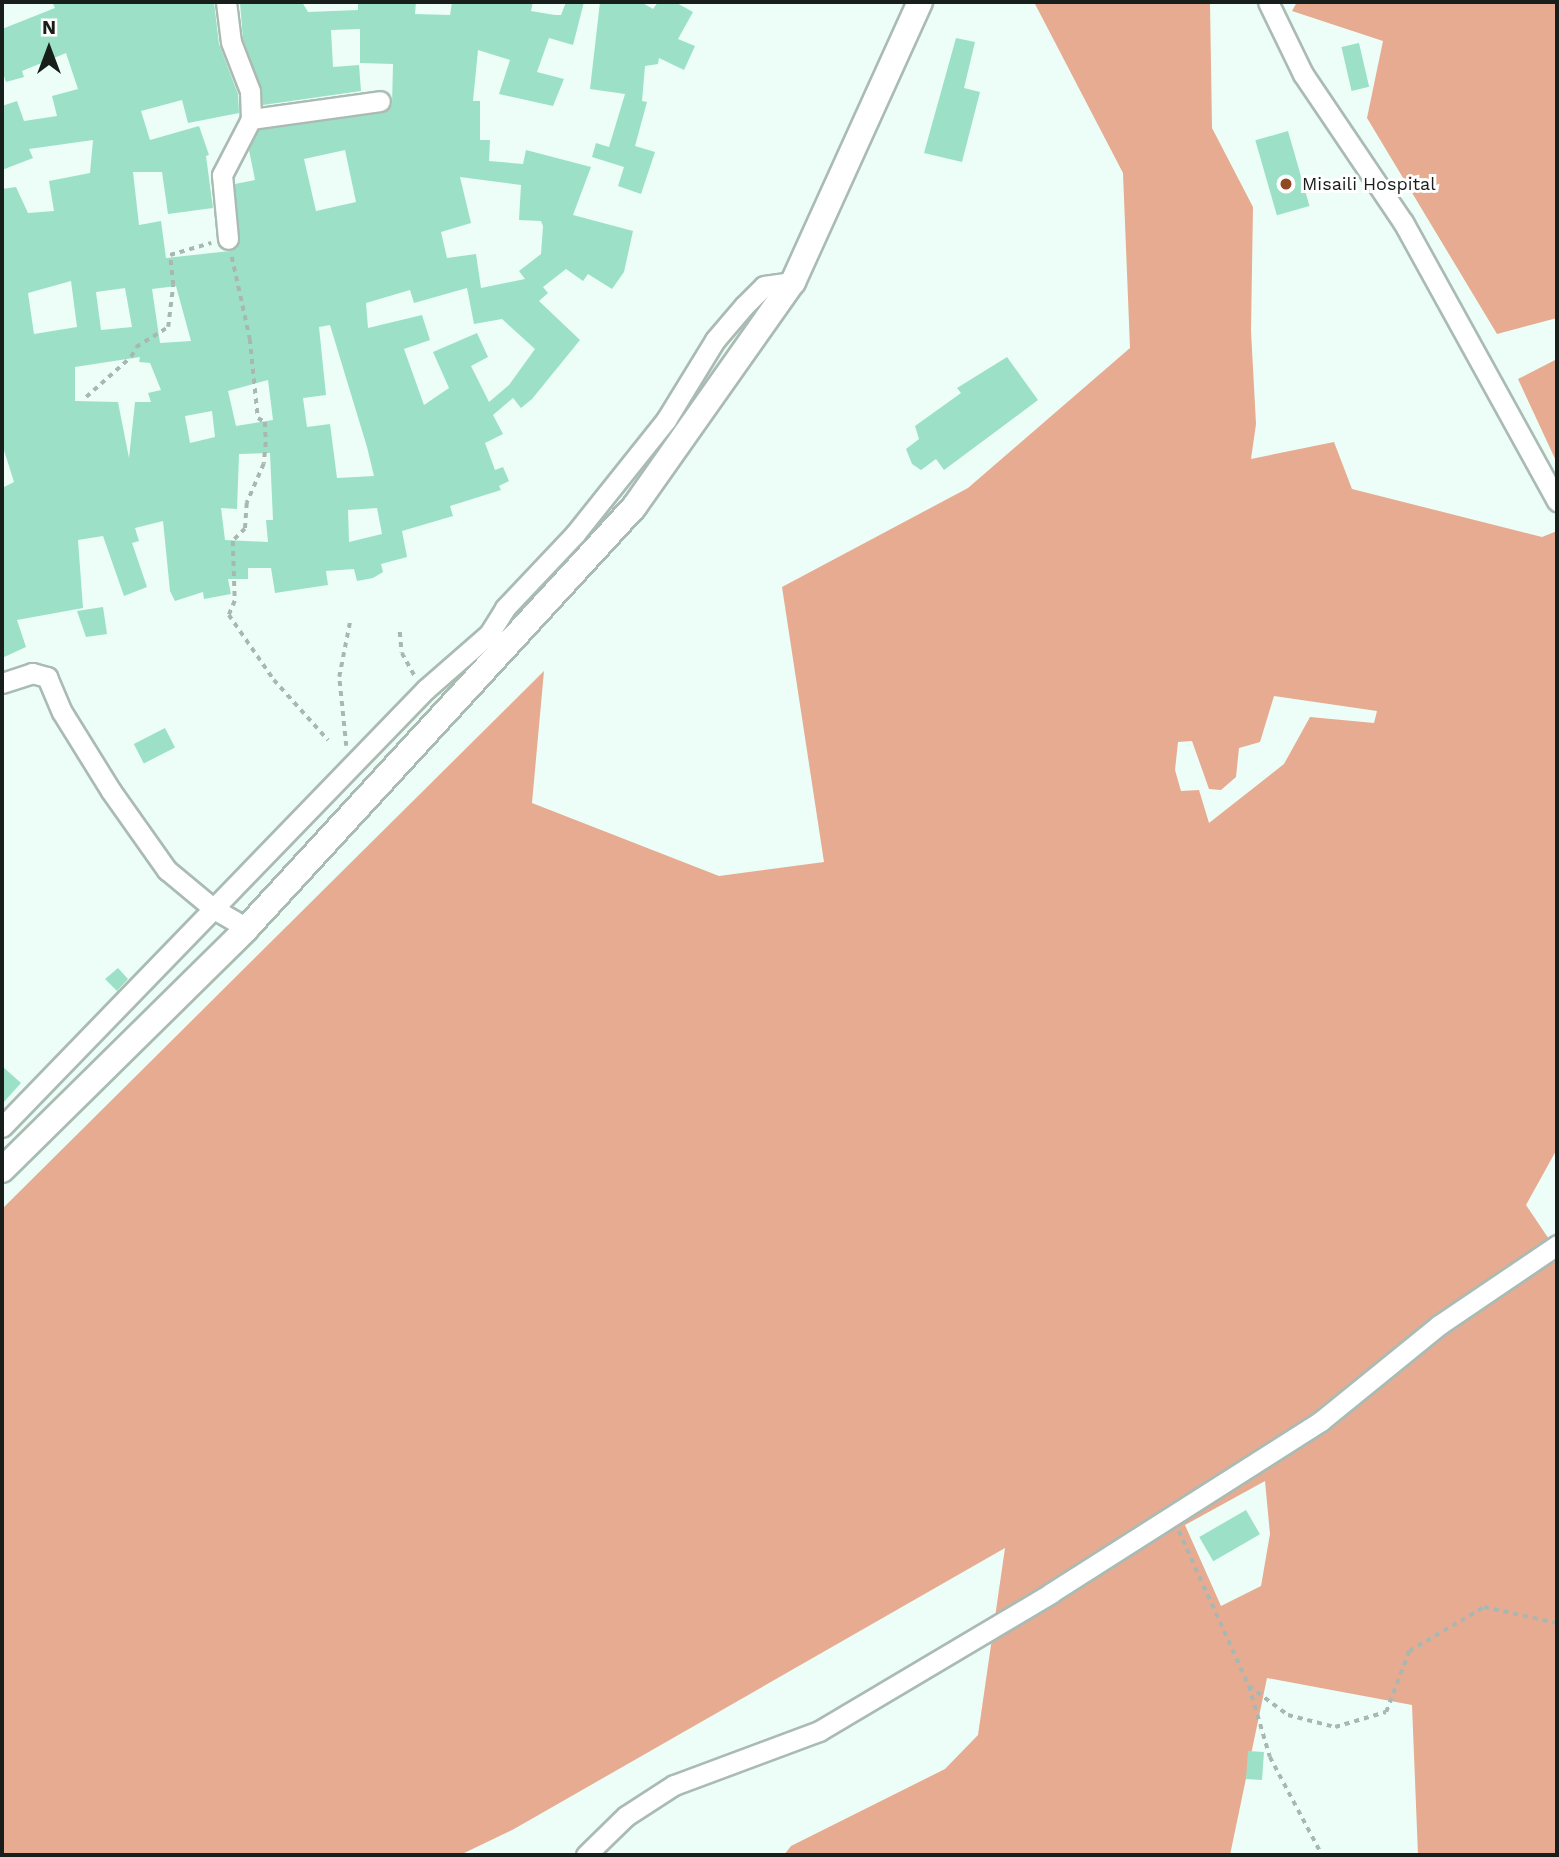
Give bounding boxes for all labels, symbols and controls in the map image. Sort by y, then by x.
north arrow [14,14,84,84]
text: N [42,16,56,39]
place label: Misaili Hospital [1302,173,1436,195]
marker: Misaili Hospital [1276,174,1296,194]

